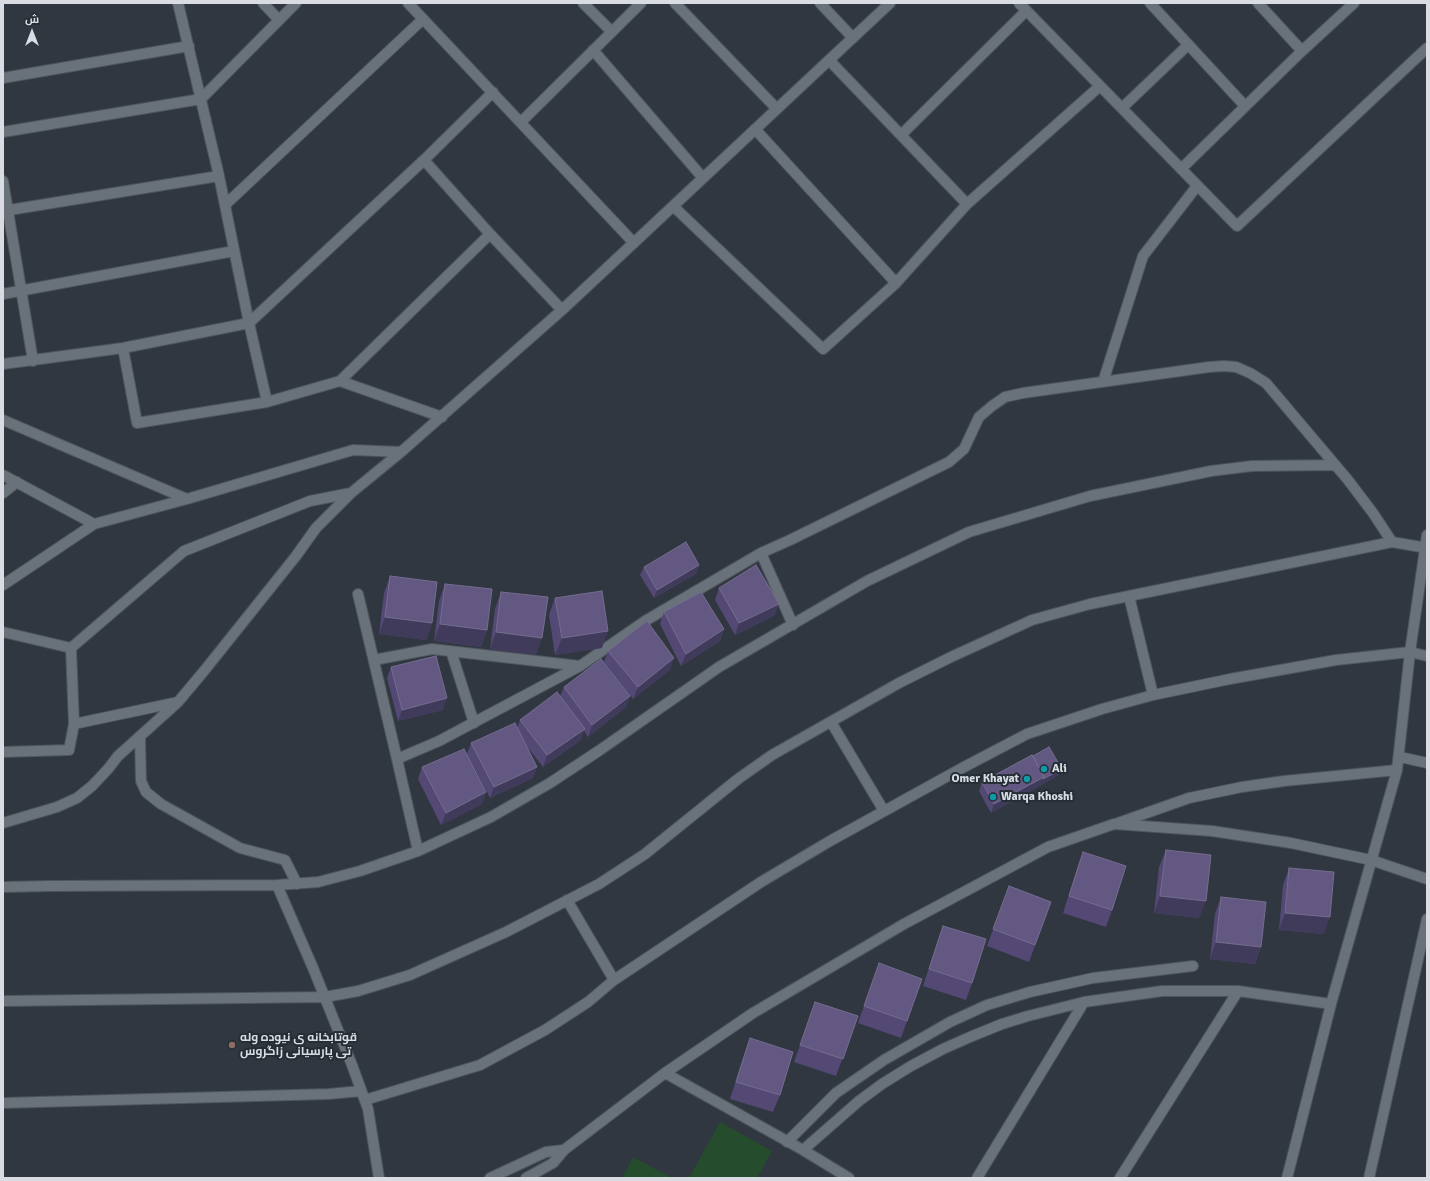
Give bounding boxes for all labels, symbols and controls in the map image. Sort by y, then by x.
north arrow [12,12,52,52]
text: ش [25,13,39,26]
place label: Ali [1052,762,1067,776]
marker: Ali [1039,764,1049,774]
place label: Omer Khayat [952,772,1019,786]
marker: Omer Khayat [1022,774,1032,784]
place label: Warqa Khoshi [1001,790,1073,804]
marker: Warqa Khoshi [988,792,998,802]
place label: قوتابخانه ی نیوده وله تی پارسیانی زاگروس [240,1031,357,1059]
marker: قوتابخانه ی نیوده وله تی پارسیانی زاگروس [227,1040,237,1050]

